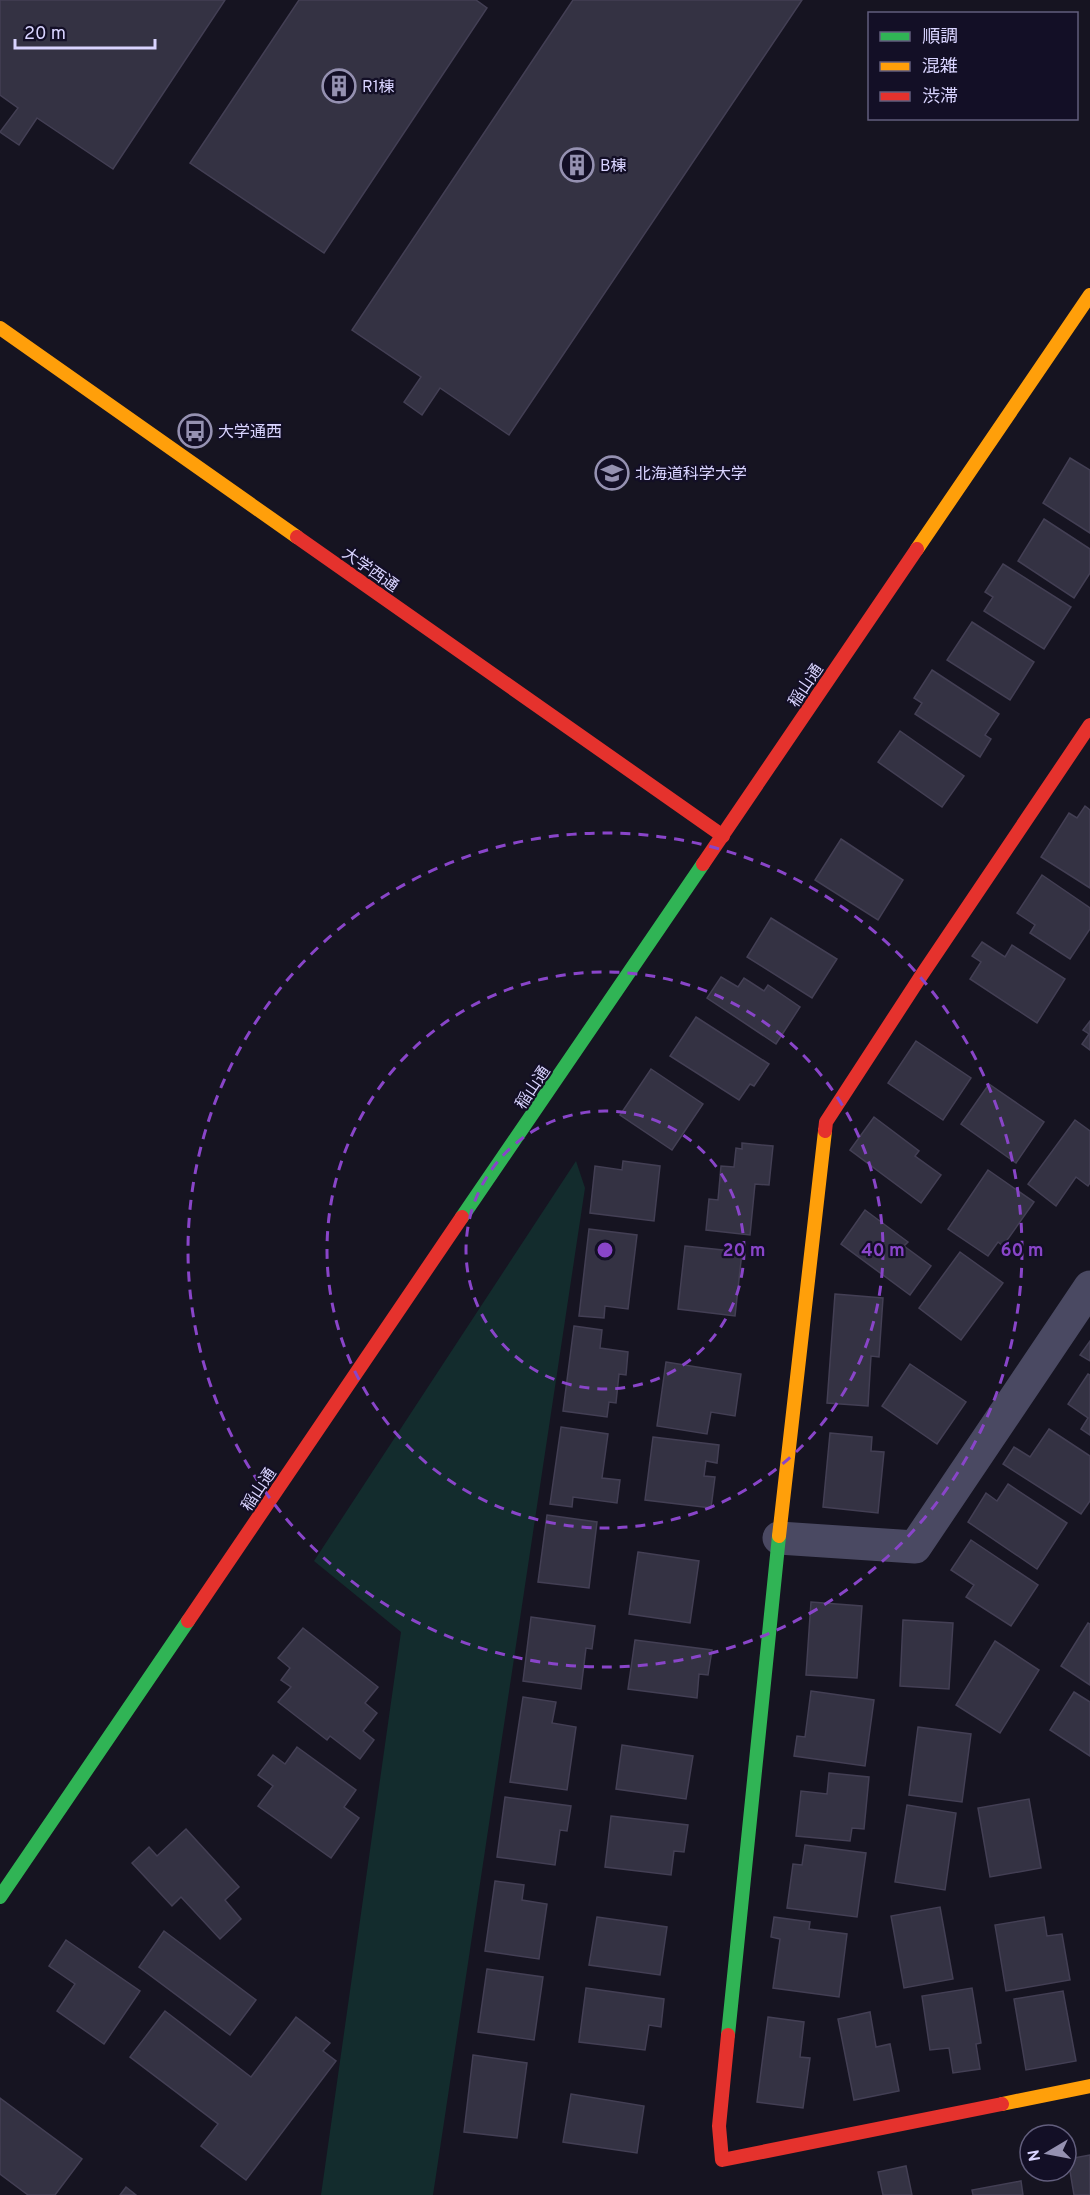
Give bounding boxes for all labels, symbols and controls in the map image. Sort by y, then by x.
scale bar [15,12,154,50]
legend [868,12,1078,120]
text: 20 m [24,23,66,46]
text: 順調 [922,26,958,49]
text: 混雑 [922,56,958,79]
building icon: R1棟 [321,68,357,104]
place label: R1棟 [362,78,395,98]
text: 渋滞 [922,86,958,109]
building icon: B棟 [559,147,595,183]
place label: B棟 [600,157,627,177]
bus stop icon: 大学通西 [177,413,213,449]
place label: 大学通西 [218,423,282,443]
school or university icon: 北海道科学大学 [594,455,630,491]
place label: 北海道科学大学 [635,465,747,485]
street label: 大学西通 [338,544,402,597]
street label: 稲山通 [785,661,828,712]
street label: 稲山通 [512,1063,555,1114]
centre of rings [595,1240,615,1260]
text: 20 m [722,1240,766,1263]
text: 40 m [861,1240,905,1263]
text: 60 m [1000,1240,1044,1263]
street label: 稲山通 [238,1465,281,1516]
north arrow [1018,2123,1078,2183]
text: N [1024,2148,1046,2163]

